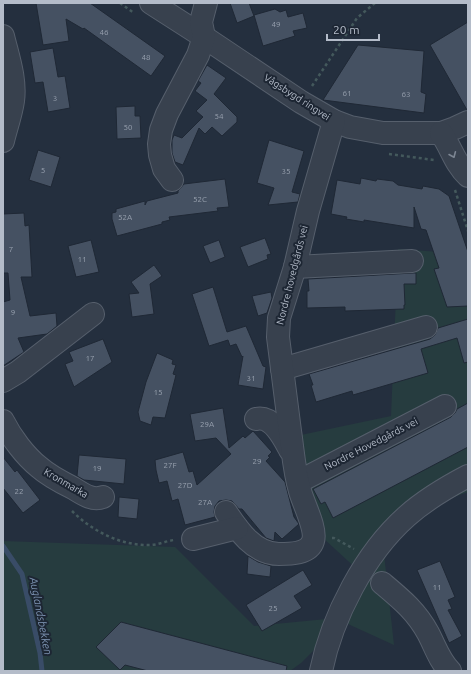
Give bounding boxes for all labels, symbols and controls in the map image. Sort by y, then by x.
scale bar [327,16,379,42]
house number: 49 [271,20,281,29]
text: 20 m [333,23,360,36]
house number: 46 [99,28,109,37]
house number: 48 [141,53,151,62]
street label: Vågsbygd ringvei [262,72,332,122]
house number: 61 [342,89,352,98]
house number: 63 [401,90,411,99]
house number: 3 [53,94,57,103]
house number: 54 [214,112,224,121]
house number: 50 [123,123,133,132]
one-way arrow [449,151,457,158]
house number: 5 [41,166,45,175]
house number: 35 [281,167,291,176]
house number: 52C [193,195,207,204]
house number: 52A [118,213,133,222]
street label: Nordre hovedgårds vei [274,224,310,326]
house number: 7 [9,245,13,254]
house number: 11 [77,255,87,264]
house number: 9 [11,308,15,317]
house number: 17 [85,354,95,363]
house number: 31 [246,374,256,383]
house number: 15 [153,388,163,397]
street label: Nordre Hovedgårds vei [323,416,419,472]
house number: 29A [200,420,215,429]
house number: 29 [252,457,262,466]
house number: 27F [163,461,177,470]
house number: 19 [92,464,102,473]
street label: Kronmarka [42,466,90,500]
house number: 27D [178,481,193,490]
house number: 22 [14,487,24,496]
house number: 27A [198,498,213,507]
water label: Auglandsbekken [27,575,54,656]
house number: 11 [432,583,442,592]
house number: 25 [268,604,278,613]

